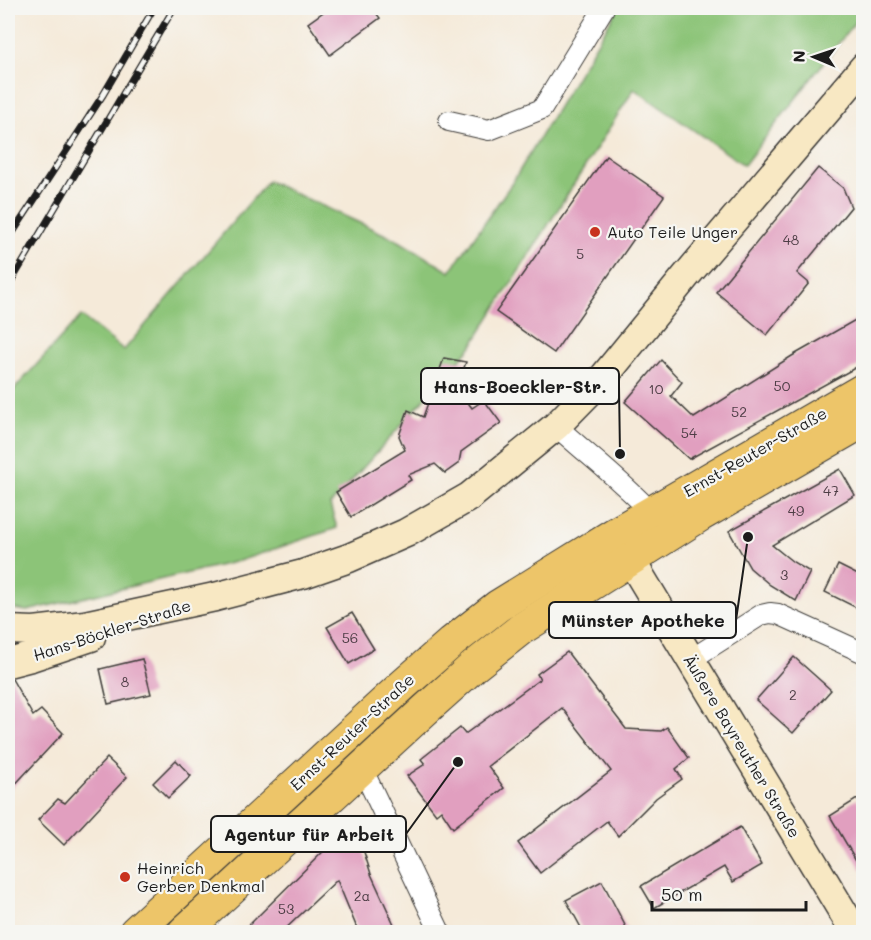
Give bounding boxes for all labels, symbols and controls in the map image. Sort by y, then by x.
north arrow [784,27,844,87]
text: N [788,50,809,63]
place label: Auto Teile Unger [607,221,738,242]
marker: Auto Teile Unger [588,225,602,239]
house number: 48 [783,230,799,249]
house number: 5 [576,244,584,263]
callout: Hans-Boeckler-Str. [421,368,619,404]
text: Hans-Boeckler-Str. [433,374,607,398]
house number: 50 [774,376,791,395]
house number: 10 [649,379,664,398]
street label: Ernst-Reuter-Straße [679,402,830,501]
house number: 52 [731,402,747,421]
house number: 54 [681,423,698,442]
house number: 47 [823,481,839,500]
house number: 49 [788,501,804,520]
house number: 3 [780,565,788,584]
street label: Hans-Böckler-Straße [30,594,194,665]
callout: Münster Apotheke [549,602,736,638]
text: Münster Apotheke [561,608,725,632]
house number: 56 [342,628,358,647]
street label: Äußere Bayreuther Straße [679,650,806,841]
street label: Ernst-Reuter-Straße [285,669,418,795]
house number: 8 [121,672,129,691]
house number: 2 [789,685,797,704]
callout: Agentur für Arbeit [211,816,406,852]
text: Agentur für Arbeit [224,822,394,846]
place label: Heinrich Gerber Denkmal [137,857,265,896]
marker: Heinrich Gerber Denkmal [118,870,132,884]
scale bar [652,874,806,912]
text: 50 m [661,882,703,906]
house number: 2a [354,886,370,905]
house number: 53 [278,899,294,918]

